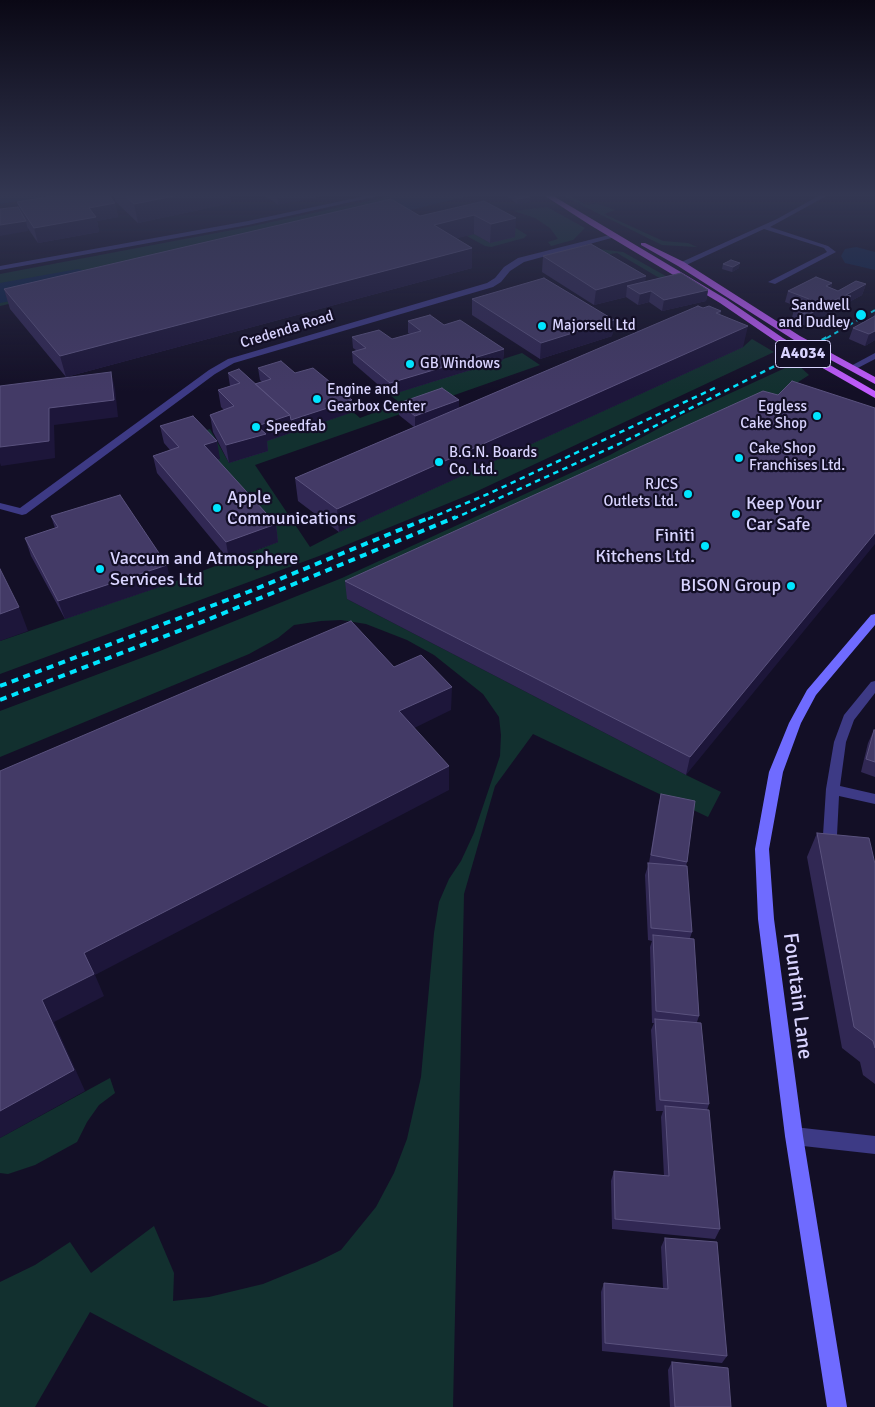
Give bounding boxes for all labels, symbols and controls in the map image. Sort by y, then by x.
place label: Sandwell and Dudley [779,297,850,332]
street label: Credenda Road [238,307,336,353]
marker: Sandwell and Dudley [854,308,868,322]
place label: Majorsell Ltd [552,317,636,335]
marker: Majorsell Ltd [536,320,548,332]
road number: A4034 [776,340,830,368]
place label: GB Windows [420,355,500,373]
marker: GB Windows [404,358,416,370]
place label: Engine and Gearbox Center [327,381,426,416]
marker: Engine and Gearbox Center [311,393,323,405]
place label: Eggless Cake Shop [740,398,807,433]
marker: Eggless Cake Shop [811,410,823,422]
place label: Speedfab [266,418,326,436]
marker: Speedfab [250,421,262,433]
place label: Cake Shop Franchises Ltd. [749,440,845,475]
place label: B.G.N. Boards Co. Ltd. [449,444,537,479]
marker: Cake Shop Franchises Ltd. [733,452,745,464]
marker: B.G.N. Boards Co. Ltd. [433,456,445,468]
place label: RJCS Outlets Ltd. [603,476,678,511]
place label: Apple Communications [227,487,356,530]
marker: RJCS Outlets Ltd. [682,488,694,500]
place label: Keep Your Car Safe [746,493,822,536]
marker: Apple Communications [211,502,223,514]
marker: Keep Your Car Safe [730,508,742,520]
place label: Finiti Kitchens Ltd. [595,525,695,568]
marker: Finiti Kitchens Ltd. [699,540,711,552]
place label: Vaccum and Atmosphere Services Ltd [110,548,298,590]
marker: Vaccum and Atmosphere Services Ltd [94,563,106,575]
place label: BISON Group [680,575,781,597]
marker: BISON Group [785,580,797,592]
street label: Fountain Lane [777,931,817,1061]

